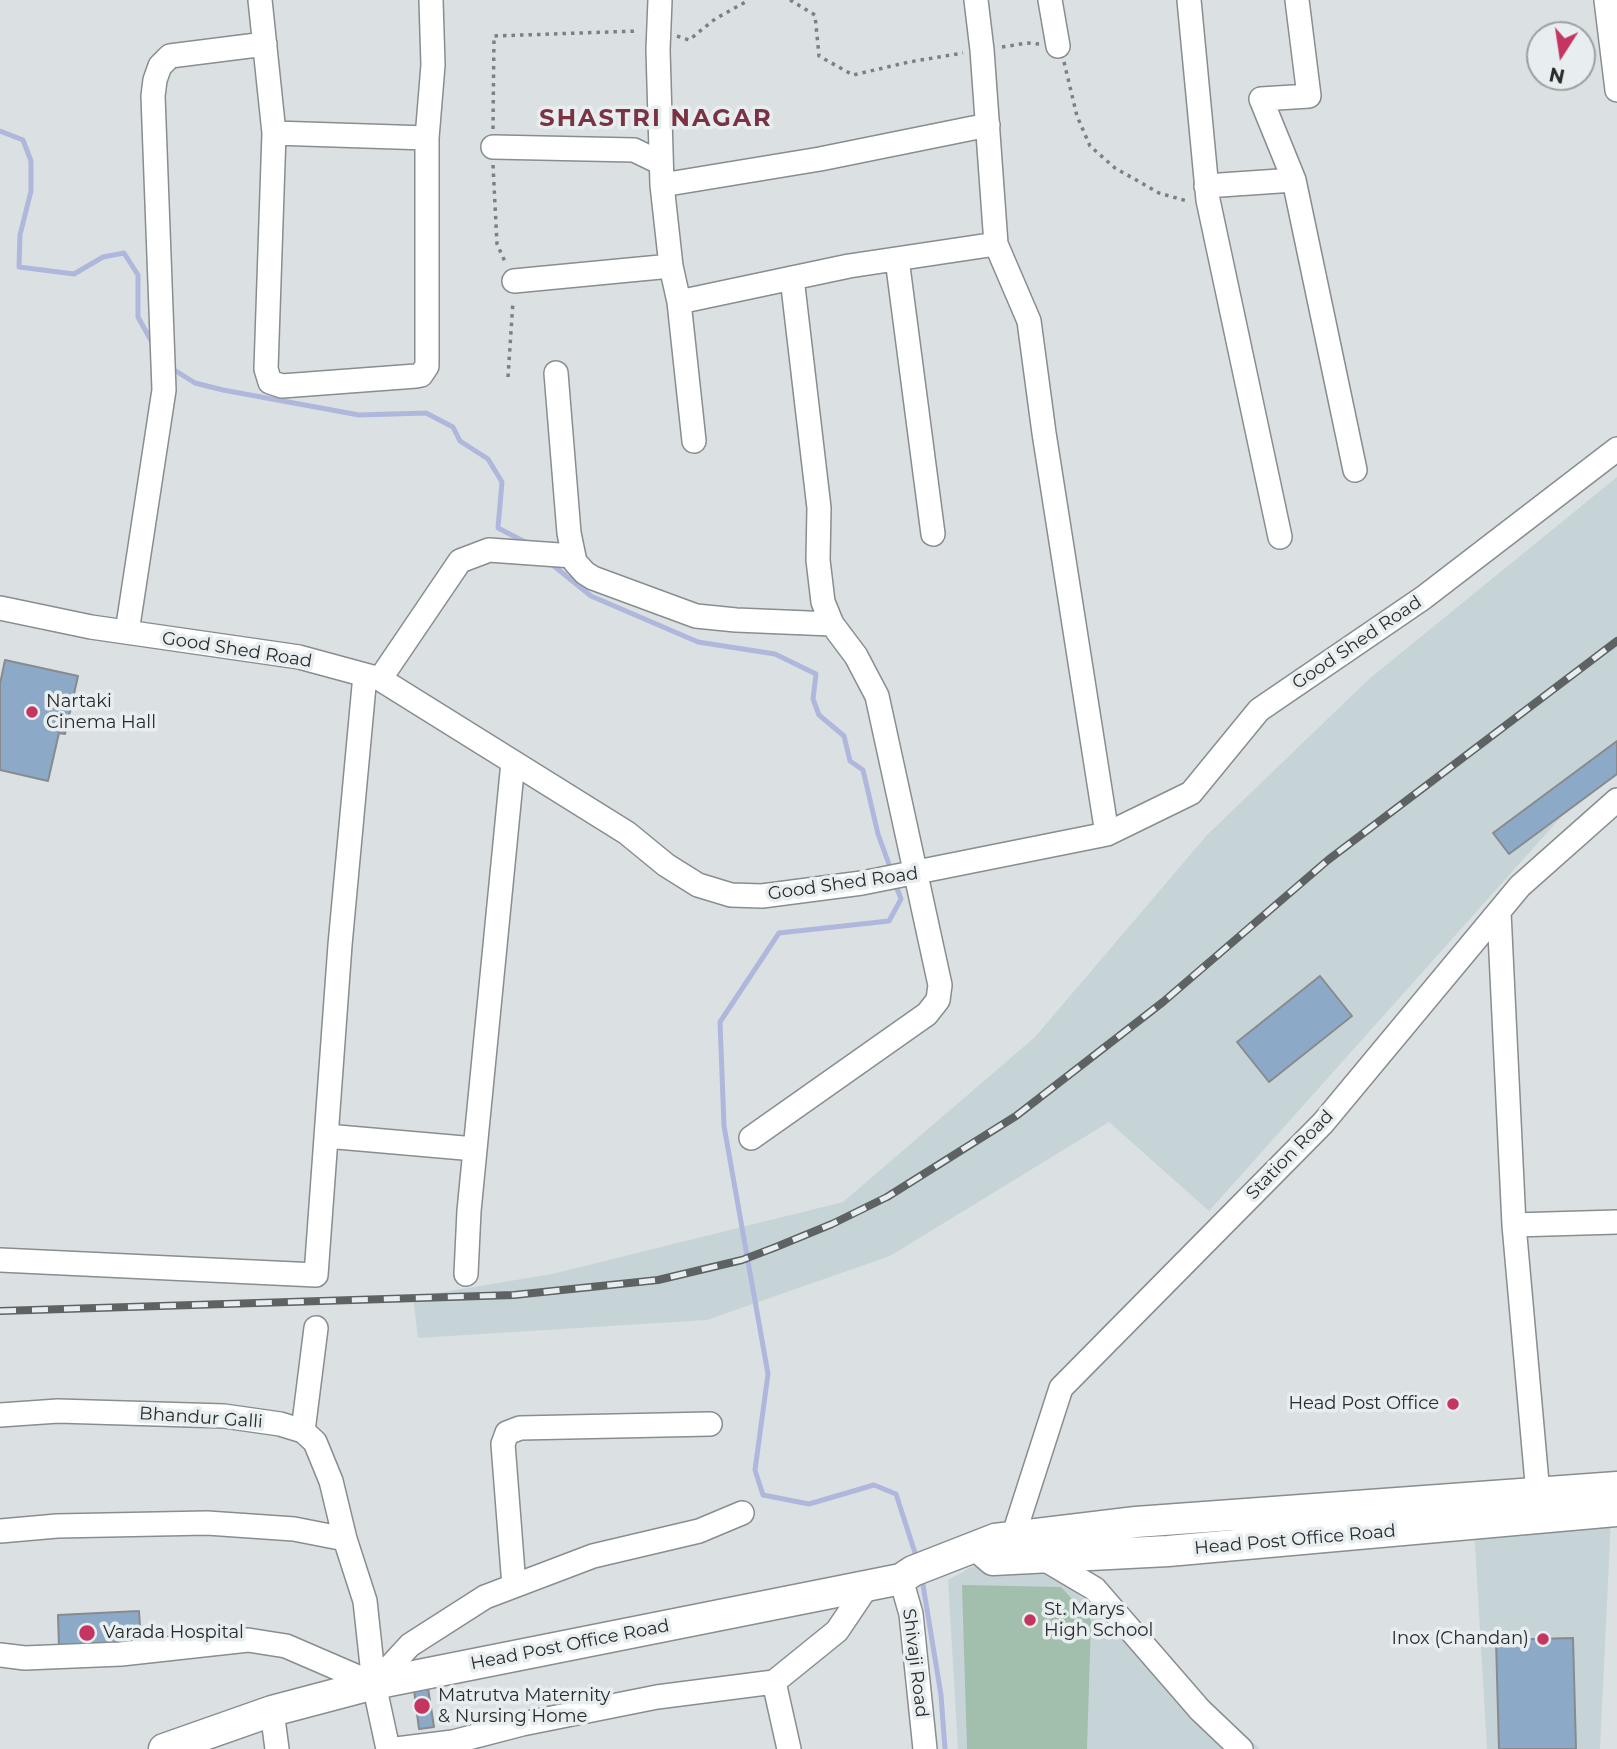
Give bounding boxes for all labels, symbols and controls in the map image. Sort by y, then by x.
north arrow [1526,21,1596,91]
text: N [1547,62,1567,88]
district label: SHASTRI NAGAR [541,105,771,133]
street label: Good Shed Road [1288,592,1426,694]
street label: Good Shed Road [160,627,314,673]
place label: Nartaki Cinema Hall [46,691,156,734]
marker: Nartaki Cinema Hall [24,704,40,720]
street label: Good Shed Road [766,863,920,905]
street label: Station Road [1242,1106,1338,1204]
place label: Head Post Office [1288,1393,1439,1415]
marker: Head Post Office [1445,1396,1461,1412]
street label: Bhandur Galli [138,1403,264,1433]
street label: Head Post Office Road [1193,1520,1397,1560]
place label: St. Marys High School [1044,1599,1153,1642]
street label: Shivaji Road [898,1607,932,1719]
marker: St. Marys High School [1022,1612,1038,1628]
street label: Head Post Office Road [469,1615,671,1675]
place label: Varada Hospital [103,1622,244,1644]
marker: Varada Hospital [77,1623,97,1643]
place label: Inox (Chandan) [1392,1628,1529,1650]
marker: Inox (Chandan) [1535,1631,1551,1647]
place label: Matrutva Maternity & Nursing Home [438,1685,610,1728]
marker: Matrutva Maternity & Nursing Home [412,1696,432,1716]

